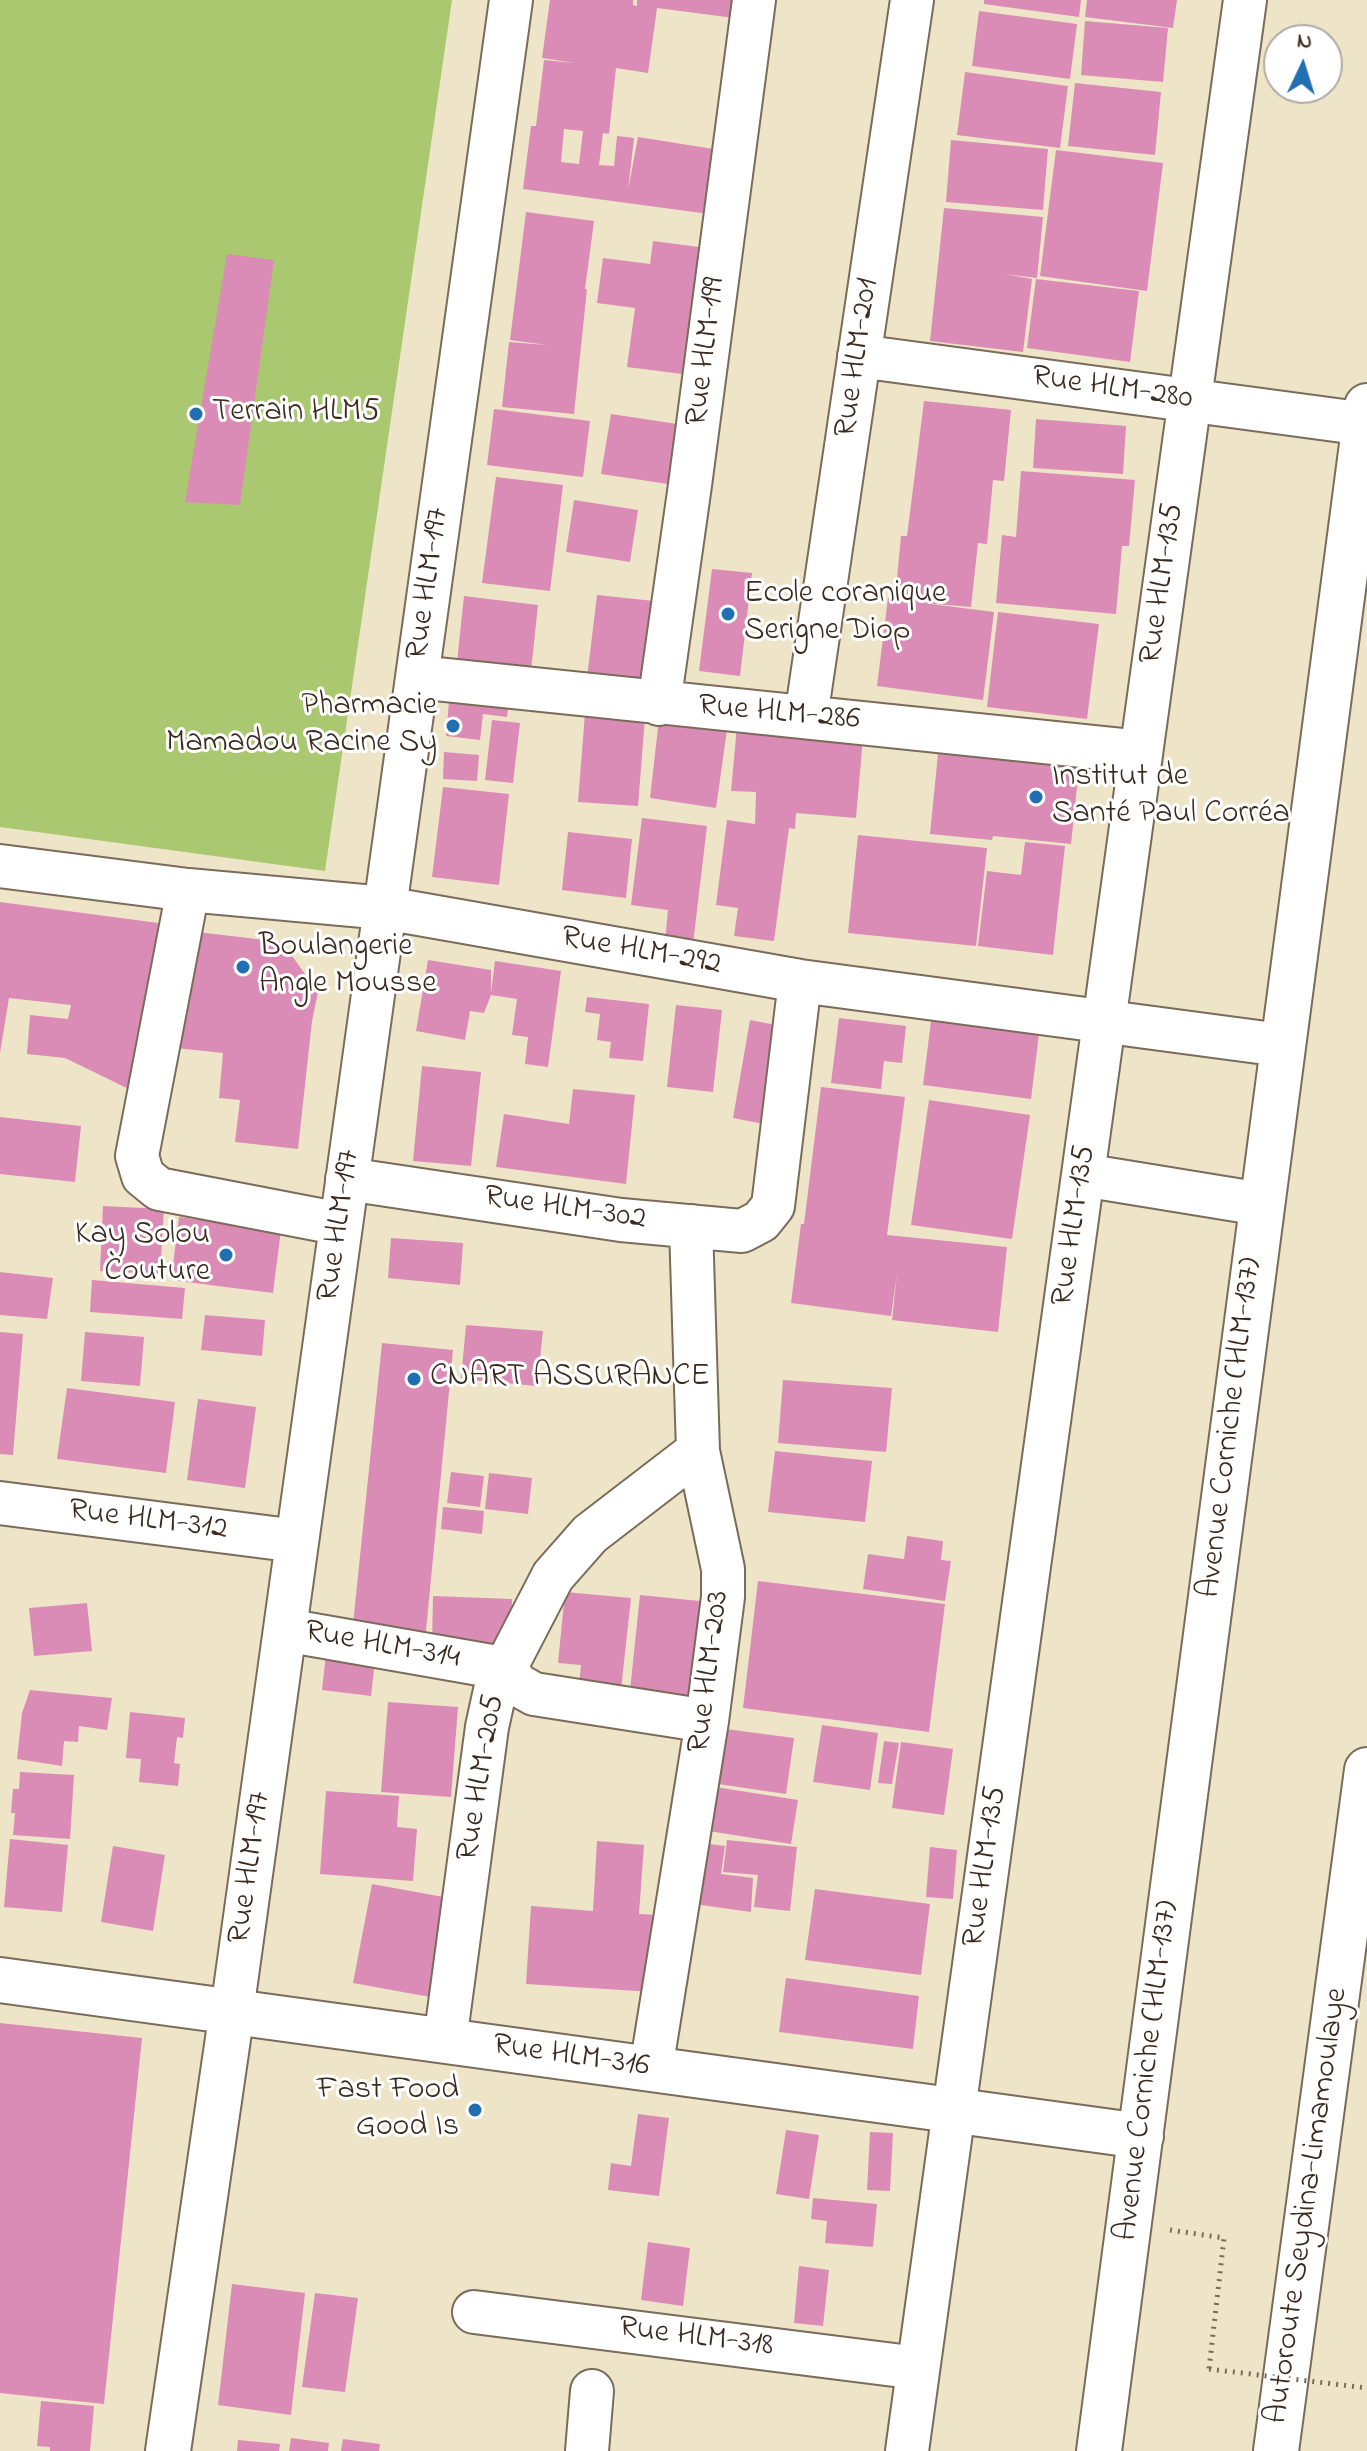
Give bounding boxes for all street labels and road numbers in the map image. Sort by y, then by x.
street label: Rue HLM-199 [680,275,736,429]
street label: Rue HLM-201 [829,276,889,440]
street label: Rue HLM-280 [1029,360,1195,420]
street label: Rue HLM-135 [1134,501,1194,667]
street label: Rue HLM-197 [400,506,460,662]
street label: Rue HLM-286 [697,689,861,741]
street label: Rue HLM-292 [558,920,724,986]
street label: Rue HLM-135 [1046,1143,1106,1309]
street label: Rue HLM-197 [311,1148,371,1304]
street label: Rue HLM-302 [482,1180,648,1240]
street label: Avenue Corniche (HLM-137) [1192,1256,1272,1600]
street label: Rue HLM-312 [67,1493,229,1551]
street label: Rue HLM-203 [682,1589,740,1755]
street label: Rue HLM-314 [302,1614,462,1680]
street label: Rue HLM-205 [451,1692,515,1864]
street label: Rue HLM-135 [957,1784,1017,1950]
street label: Rue HLM-197 [222,1790,282,1946]
street label: Avenue Corniche (HLM-137) [1109,1899,1189,2243]
street label: Autoroute Seydina-Limamoulaye [1259,1986,1359,2426]
street label: Rue HLM-316 [490,2028,652,2088]
street label: Rue HLM-318 [616,2310,776,2368]

